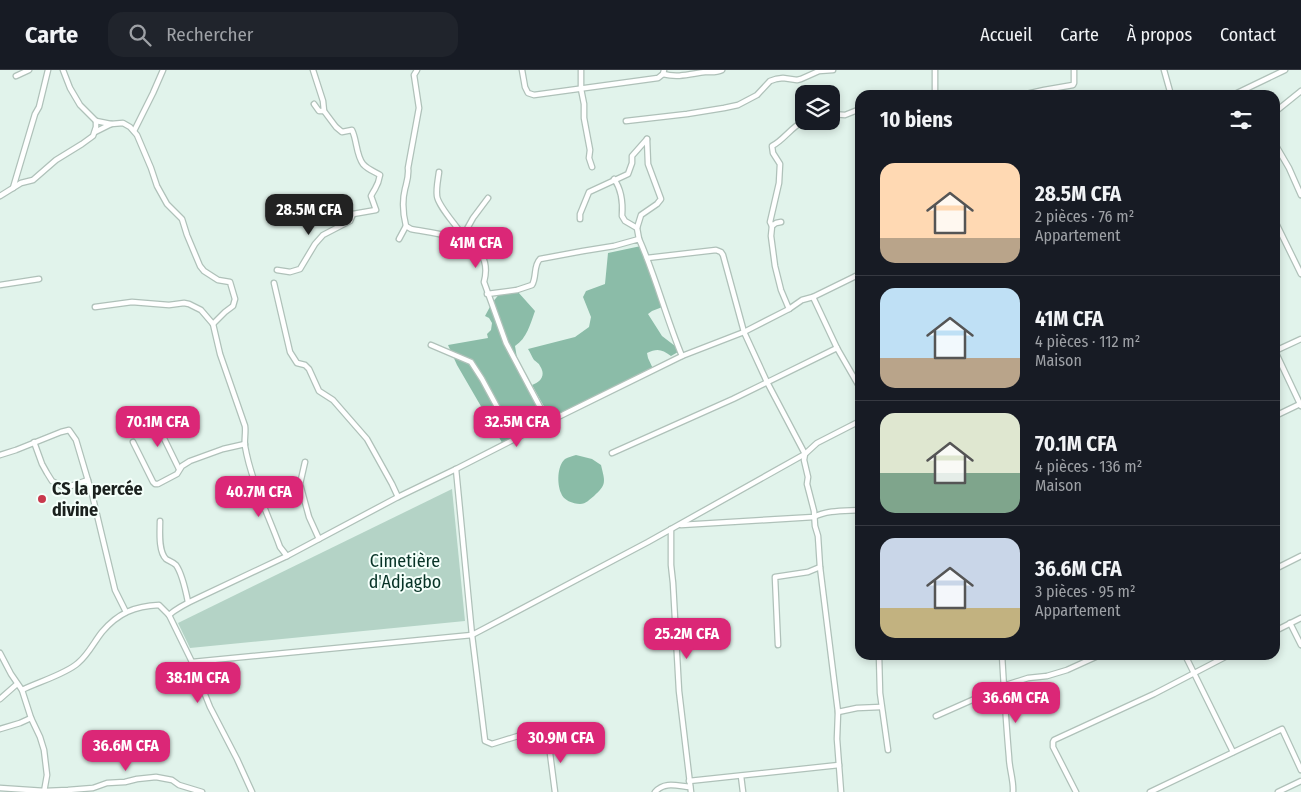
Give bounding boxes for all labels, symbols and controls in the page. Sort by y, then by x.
search box [108,12,458,57]
text: Carte [25,21,78,49]
icon: search [126,21,154,49]
text: Rechercher [166,23,253,46]
text: Accueil [980,24,1032,46]
text: Carte [1060,24,1099,46]
text: À propos [1127,24,1192,46]
text: Contact [1220,24,1276,46]
map controls [795,85,840,130]
button: layers [795,85,840,130]
icon: filters [1227,106,1255,134]
text: 10 biens [880,107,952,133]
text: 28.5M CFA [1035,181,1121,207]
icon: home [920,183,980,243]
pin: 28.5M CFA [252,194,366,236]
text: 28.5M CFA [276,200,342,219]
text: 2 pièces · 76 m² [1035,207,1134,226]
pin: 41M CFA [430,226,522,269]
text: Appartement [1035,226,1121,245]
text: 41M CFA [450,233,502,252]
text: 41M CFA [1035,306,1103,332]
icon: home [920,308,980,368]
text: 4 pièces · 112 m² [1035,332,1140,351]
text: Maison [1035,351,1082,370]
pin: 70.1M CFA [101,406,215,448]
pin: 32.5M CFA [460,406,574,448]
text: 70.1M CFA [127,412,189,431]
text: 32.5M CFA [485,412,549,431]
text: 70.1M CFA [1035,431,1117,457]
icon: home [920,433,980,493]
text: 4 pièces · 136 m² [1035,457,1142,476]
pin: 40.7M CFA [202,476,316,518]
text: Maison [1035,476,1082,495]
place label: CS la percée divine [52,478,143,521]
text: 40.7M CFA [226,482,292,501]
marker: CS la percée divine [36,493,48,505]
park label: Cimetière d'Adjagbo [369,550,441,593]
text: 36.6M CFA [1035,556,1122,582]
icon: home [920,558,980,618]
text: 3 pièces · 95 m² [1035,582,1136,601]
text: Appartement [1035,601,1121,620]
pin: 25.2M CFA [630,618,744,660]
text: 25.2M CFA [655,624,719,643]
pin: 38.1M CFA [141,662,255,704]
text: 38.1M CFA [166,668,230,687]
pin: 36.6M CFA [959,682,1073,724]
text: 36.6M CFA [983,688,1049,707]
pin: 30.9M CFA [504,722,618,764]
text: 30.9M CFA [528,728,594,747]
pin: 36.6M CFA [69,730,183,772]
text: 36.6M CFA [93,736,159,755]

